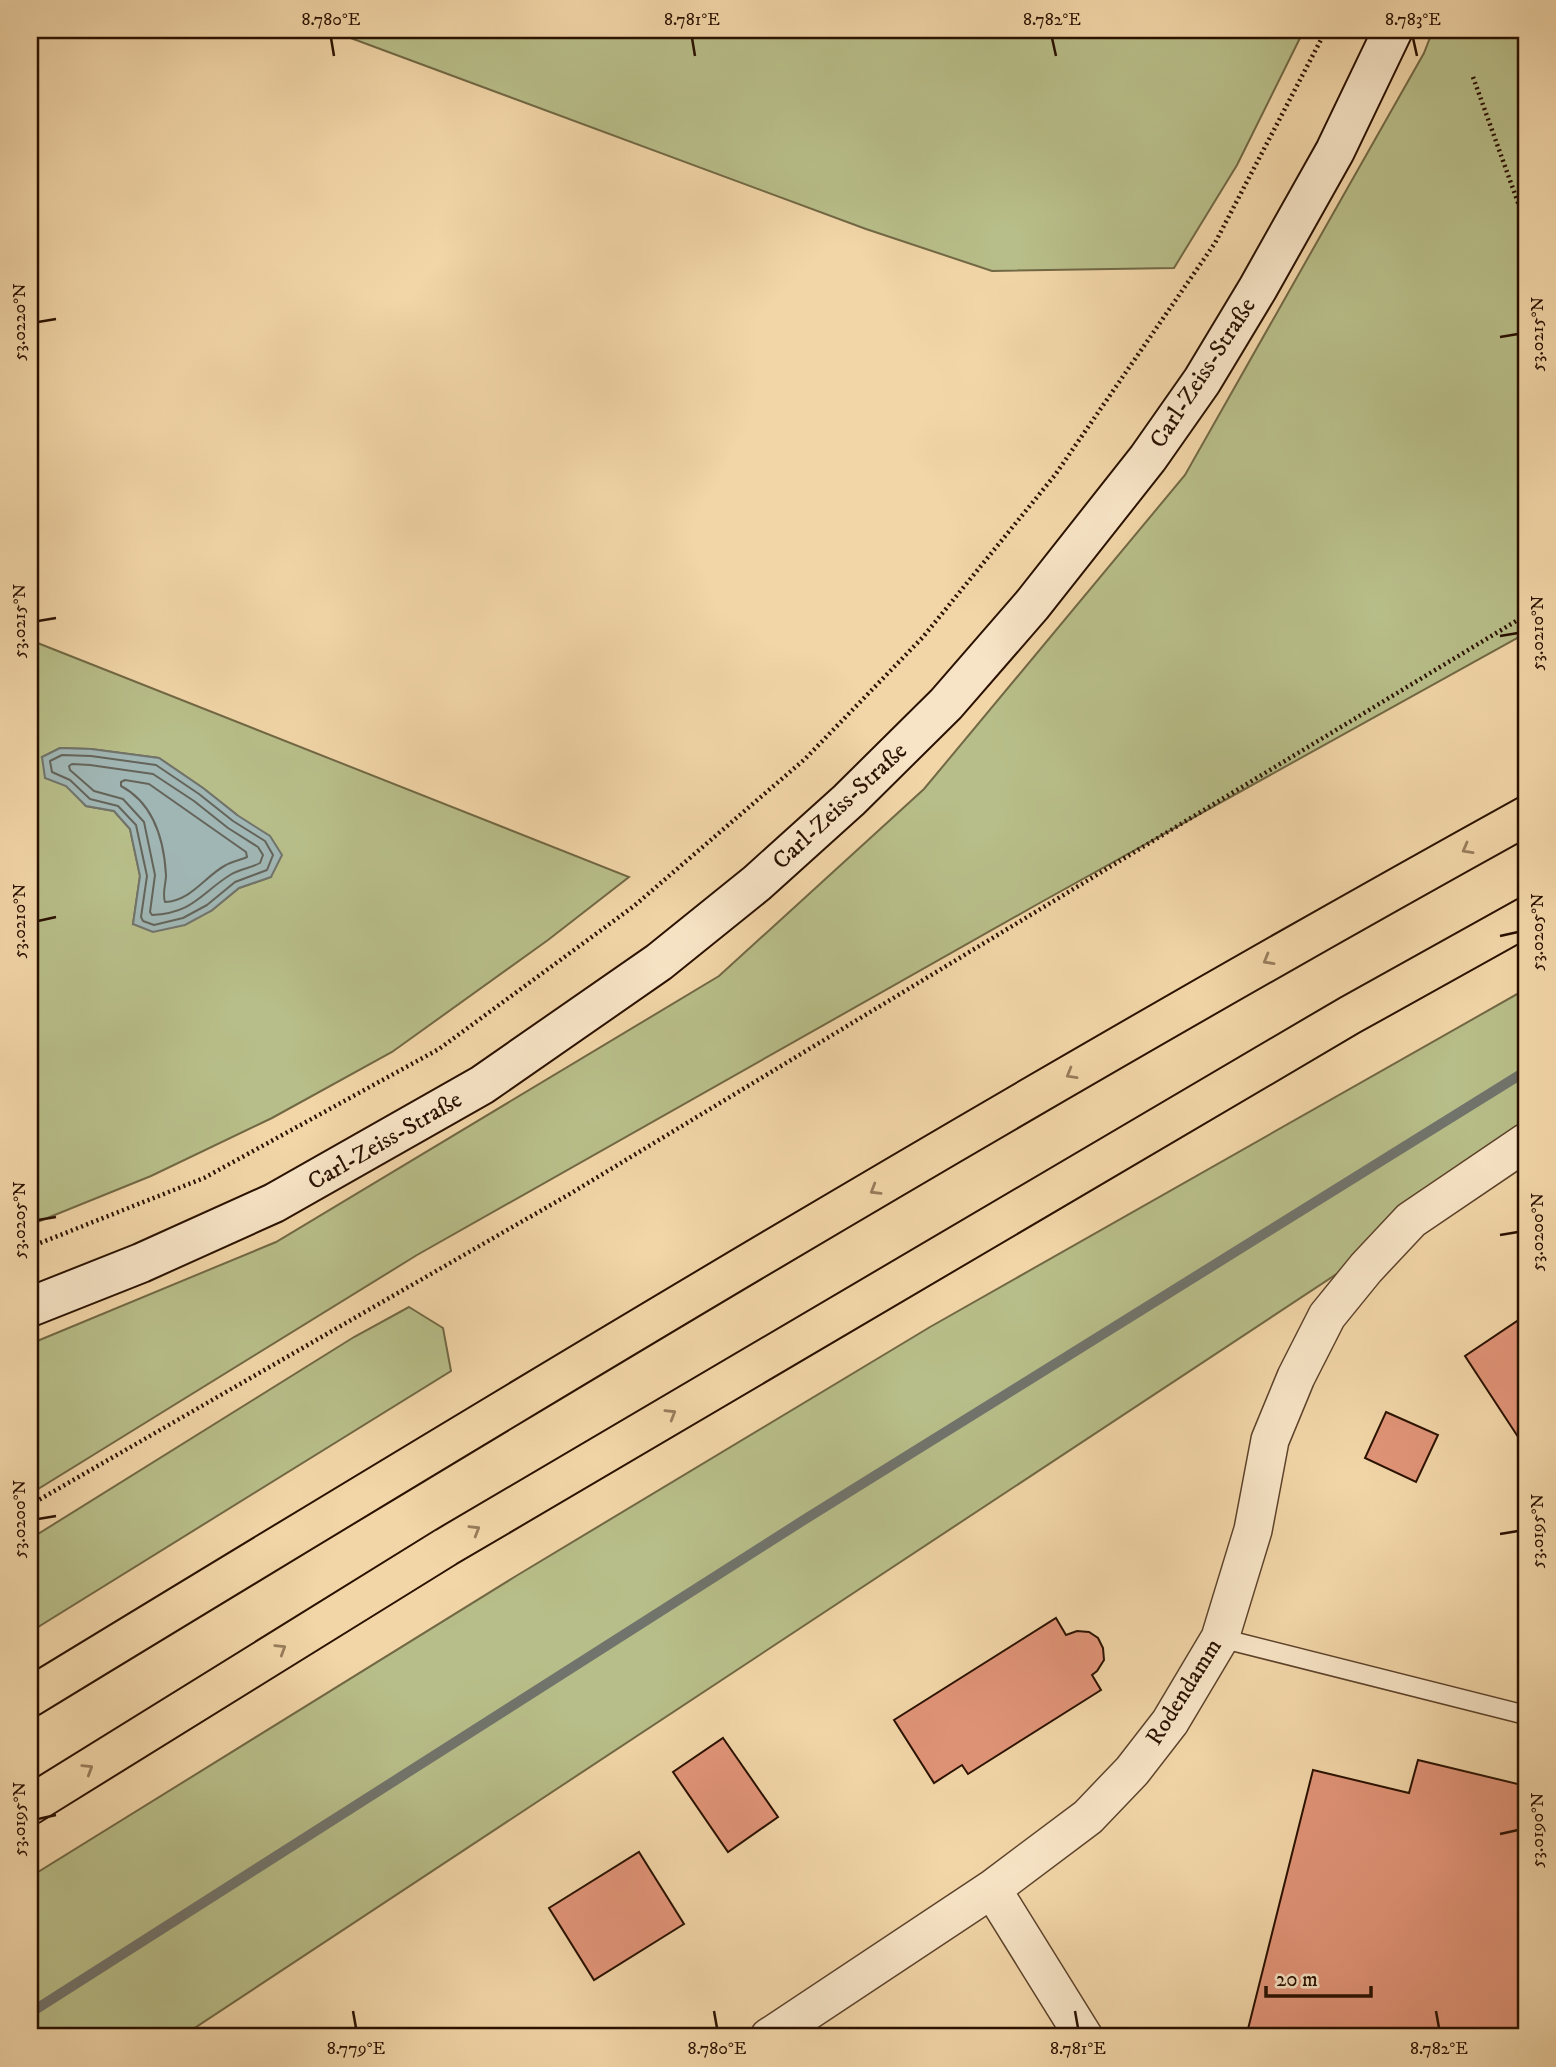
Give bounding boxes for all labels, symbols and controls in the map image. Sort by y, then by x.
text: 8.780°E [302,9,361,31]
text: 8.781°E [664,9,720,31]
text: 8.782°E [1023,9,1081,31]
text: 8.783°E [1385,9,1441,31]
text: 53.0220°N [9,283,31,361]
street label: Carl-Zeiss-Straße [1143,292,1263,454]
text: 53.0215°N [1527,297,1549,371]
text: 53.0215°N [9,584,31,658]
text: 53.0210°N [1527,595,1549,671]
street label: Carl-Zeiss-Straße [766,736,914,876]
one-way arrow [1461,841,1474,854]
text: 53.0210°N [9,883,31,959]
text: 53.0205°N [1527,893,1549,971]
one-way arrow [1263,952,1276,965]
one-way arrow [1066,1066,1079,1079]
street label: Carl-Zeiss-Straße [303,1085,467,1197]
text: 53.0205°N [9,1181,31,1259]
one-way arrow [870,1181,883,1194]
text: 53.0200°N [1527,1193,1549,1271]
one-way arrow [663,1410,676,1423]
text: 53.0200°N [9,1480,31,1558]
text: 53.0195°N [1527,1494,1549,1568]
one-way arrow [468,1525,481,1538]
street label: Rodendamm [1139,1633,1229,1751]
one-way arrow [274,1645,287,1658]
one-way arrow [80,1764,93,1777]
text: 53.0195°N [9,1782,31,1856]
text: 53.0190°N [1527,1792,1549,1868]
scale bar [1266,1955,1370,1999]
text: 20 m [1276,1967,1318,1993]
text: 8.779°E [327,2038,386,2060]
text: 8.780°E [688,2038,747,2060]
text: 8.781°E [1050,2038,1106,2060]
text: 8.782°E [1410,2038,1468,2060]

